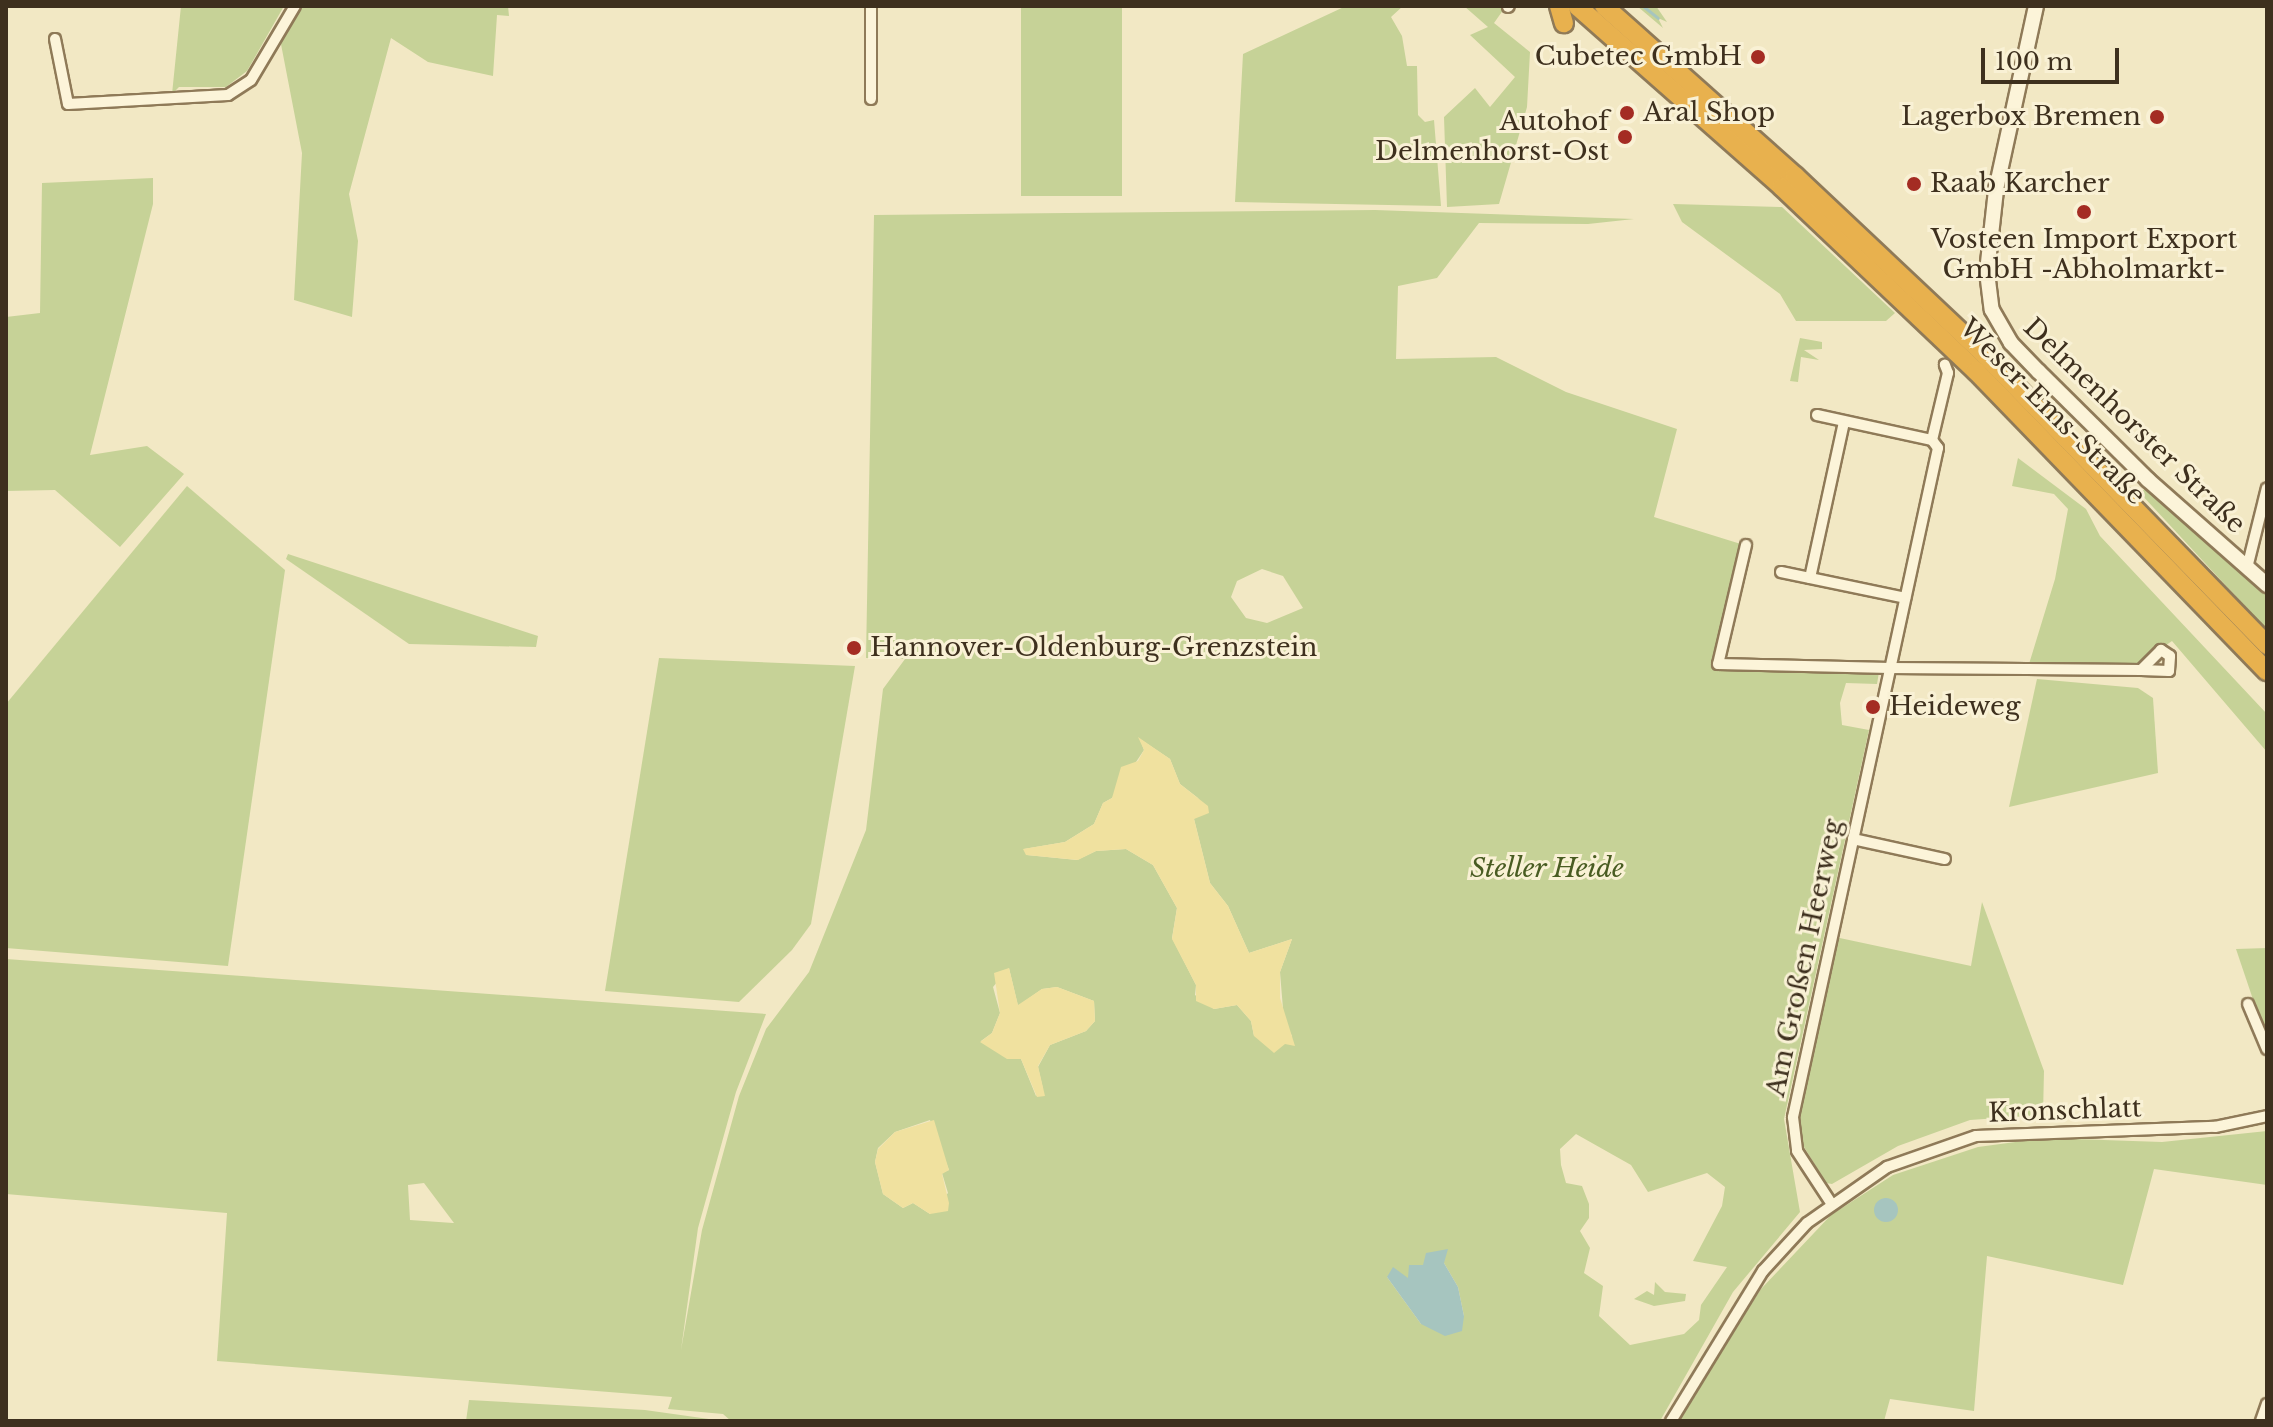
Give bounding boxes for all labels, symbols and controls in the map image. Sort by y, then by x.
scale bar [1985,32,2123,82]
place label: Cubetec GmbH [1535,41,1742,73]
text: 100 m [1995,47,2073,76]
marker: Cubetec GmbH [1749,48,1767,66]
place label: Aral Shop [1643,97,1775,129]
place label: Lagerbox Bremen [1901,101,2141,133]
marker: Aral Shop [1618,104,1636,122]
place label: Autohof Delmenhorst-Ost [1375,106,1609,168]
marker: Lagerbox Bremen [2148,108,2166,126]
marker: Autohof Delmenhorst-Ost [1616,128,1634,146]
place label: Raab Karcher [1930,168,2110,200]
marker: Raab Karcher [1905,175,1923,193]
marker: Vosteen Import Export GmbH -Abholmarkt- [2075,203,2093,221]
place label: Vosteen Import Export GmbH -Abholmarkt- [1931,224,2237,286]
street label: Delmenhorster Straße [2016,312,2252,540]
street label: Weser-Ems-Straße [1953,313,2151,511]
place label: Hannover-Oldenburg-Grenzstein [870,632,1317,664]
marker: Hannover-Oldenburg-Grenzstein [845,639,863,657]
place label: Heideweg [1889,691,2020,723]
marker: Heideweg [1864,698,1882,716]
street label: Am Großen Heerweg [1760,816,1850,1100]
park label: Steller Heide [1470,853,1624,885]
street label: Kronschlatt [1988,1093,2142,1129]

